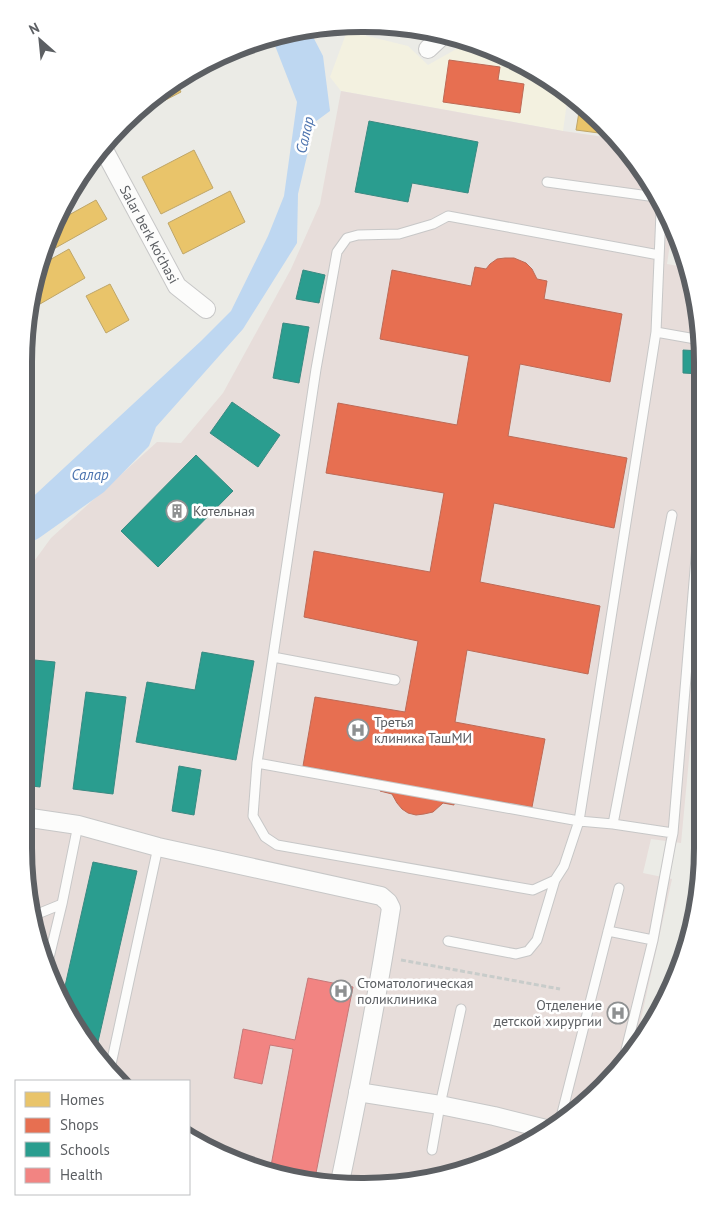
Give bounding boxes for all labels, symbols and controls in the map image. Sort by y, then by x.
north arrow [15,15,65,65]
text: N [26,18,42,39]
water label: Салар [291,114,318,155]
street label: Salar berk ko'chasi [116,182,183,287]
water label: Салар [71,465,109,484]
building icon: Котельная [165,499,189,523]
place label: Котельная [193,502,255,520]
place label: Третья клиника ТашМИ [374,713,472,747]
hospital icon: Третья клиника ТашМИ [346,718,370,742]
place label: Стоматологическая поликлиника [357,974,474,1008]
hospital icon: Стоматологическая поликлиника [329,979,353,1003]
place label: Отделение детской хирургии [493,996,602,1030]
hospital icon: Отделение детской хирургии [606,1001,630,1025]
legend [15,1080,190,1195]
text: Homes [60,1090,104,1109]
text: Shops [60,1115,99,1134]
text: Schools [60,1140,110,1159]
text: Health [60,1165,103,1184]

